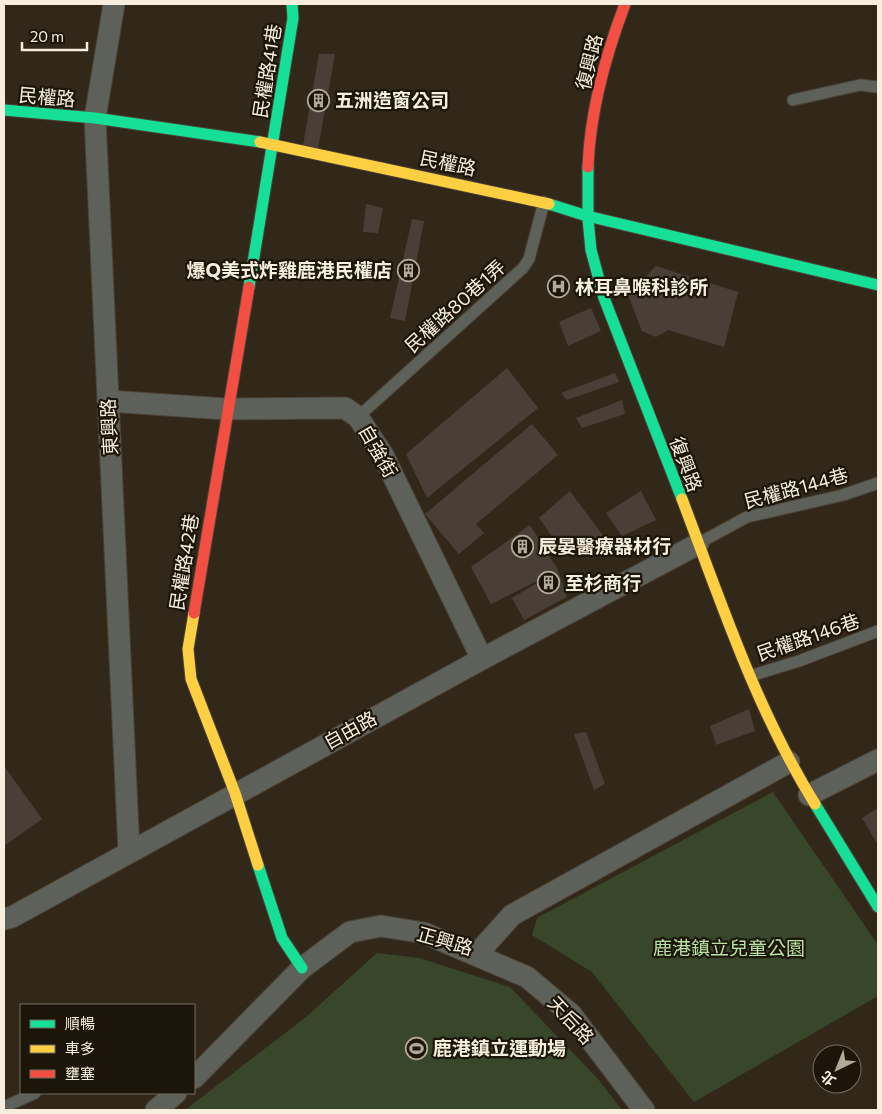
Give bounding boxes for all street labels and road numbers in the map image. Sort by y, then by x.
street label: 民權路41巷 [248,22,285,120]
street label: 復興路 [570,31,607,92]
street label: 民權路 [18,83,76,110]
street label: 民權路 [418,145,478,180]
street label: 民權路80巷1弄 [400,255,510,357]
street label: 東興路 [96,398,121,456]
street label: 自強街 [354,420,403,481]
street label: 復興路 [666,433,707,495]
street label: 民權路144巷 [741,463,850,512]
street label: 民權路42巷 [165,512,203,612]
street label: 民權路146巷 [753,608,862,665]
street label: 自由路 [319,706,380,753]
street label: 正興路 [415,922,476,959]
street label: 天后路 [544,991,599,1048]

